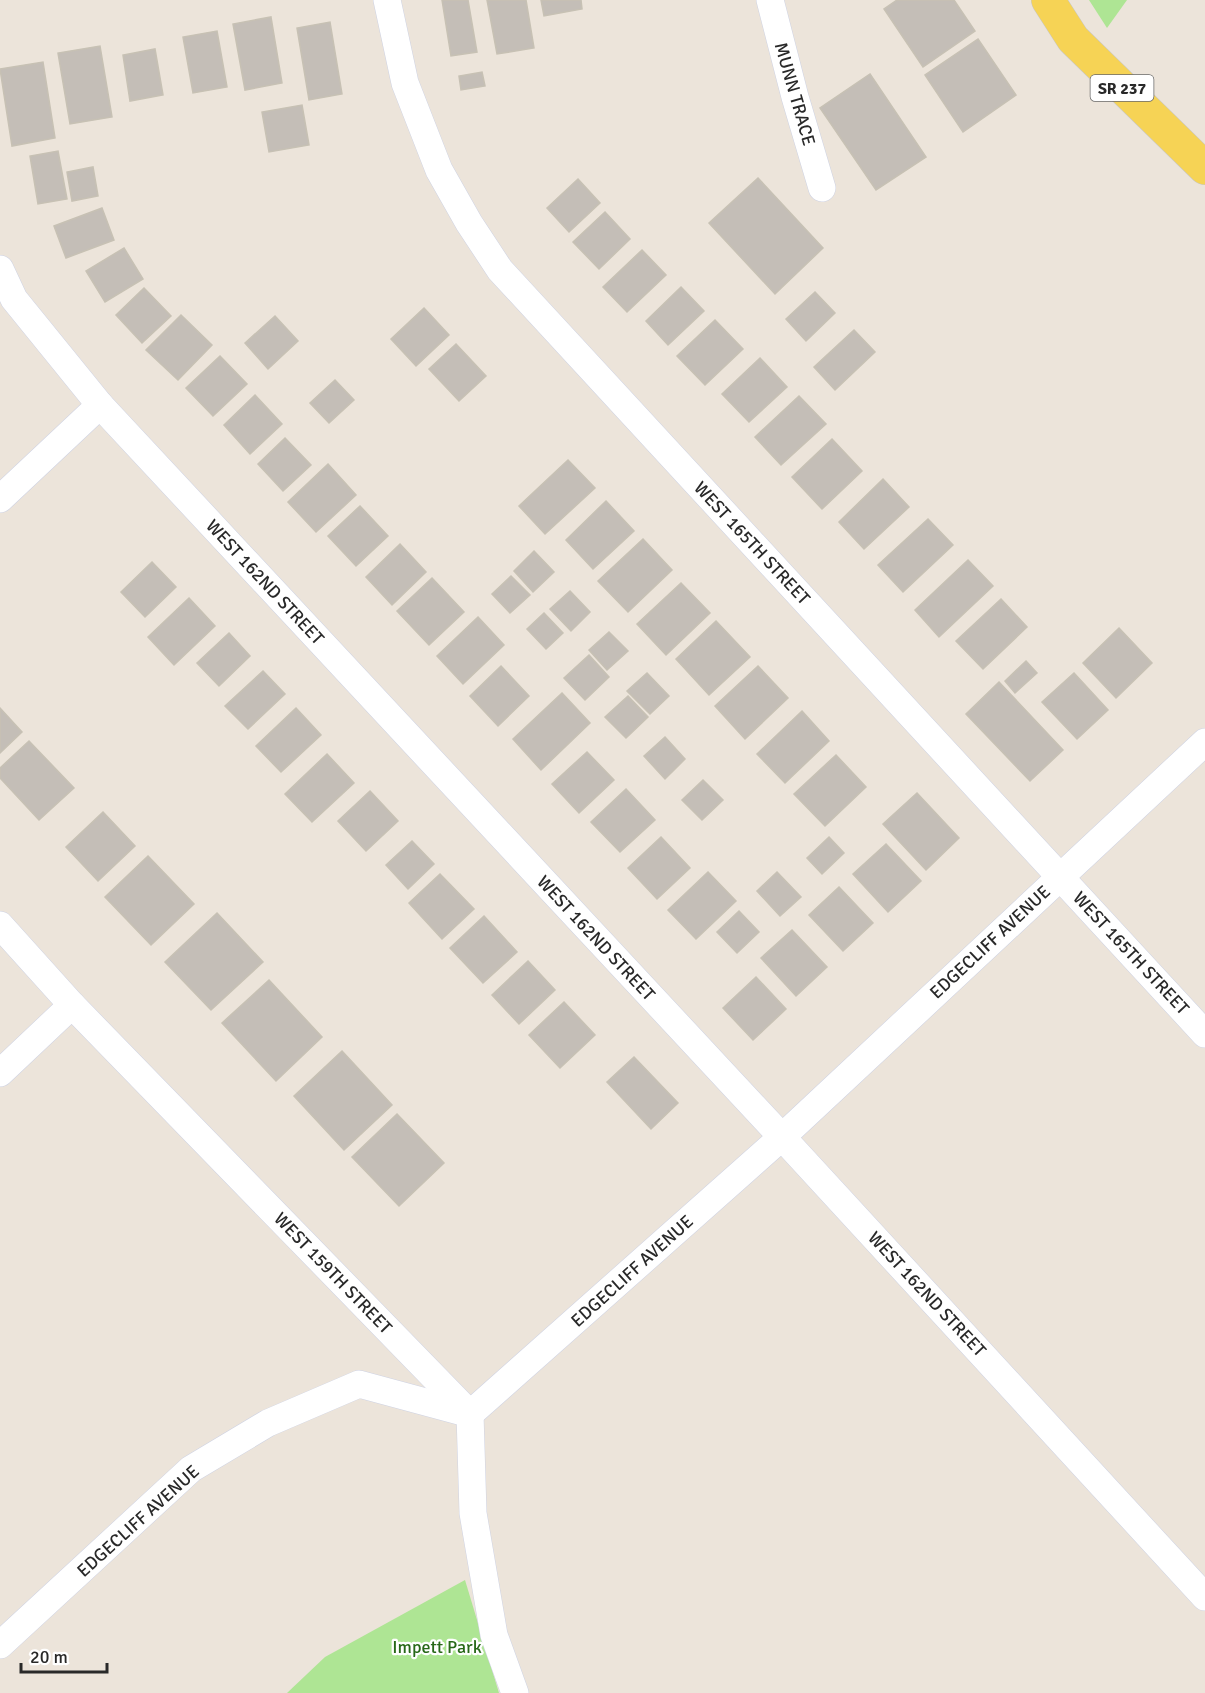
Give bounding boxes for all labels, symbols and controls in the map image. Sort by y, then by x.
street label: MUNN TRACE [770,40,820,148]
road number: SR 237 [1090,75,1154,101]
street label: WEST 165TH STREET [689,477,815,609]
street label: WEST 162ND STREET [201,515,329,649]
street label: WEST 162ND STREET [532,871,660,1005]
street label: EDGECLIFF AVENUE [925,881,1055,1003]
street label: WEST 165TH STREET [1068,887,1194,1019]
street label: WEST 159TH STREET [269,1208,397,1338]
street label: EDGECLIFF AVENUE [566,1210,698,1332]
street label: WEST 162ND STREET [863,1227,991,1361]
street label: EDGECLIFF AVENUE [72,1460,204,1582]
scale bar [21,1636,106,1674]
park label: Impett Park [392,1636,482,1658]
text: 20 m [30,1646,68,1668]

